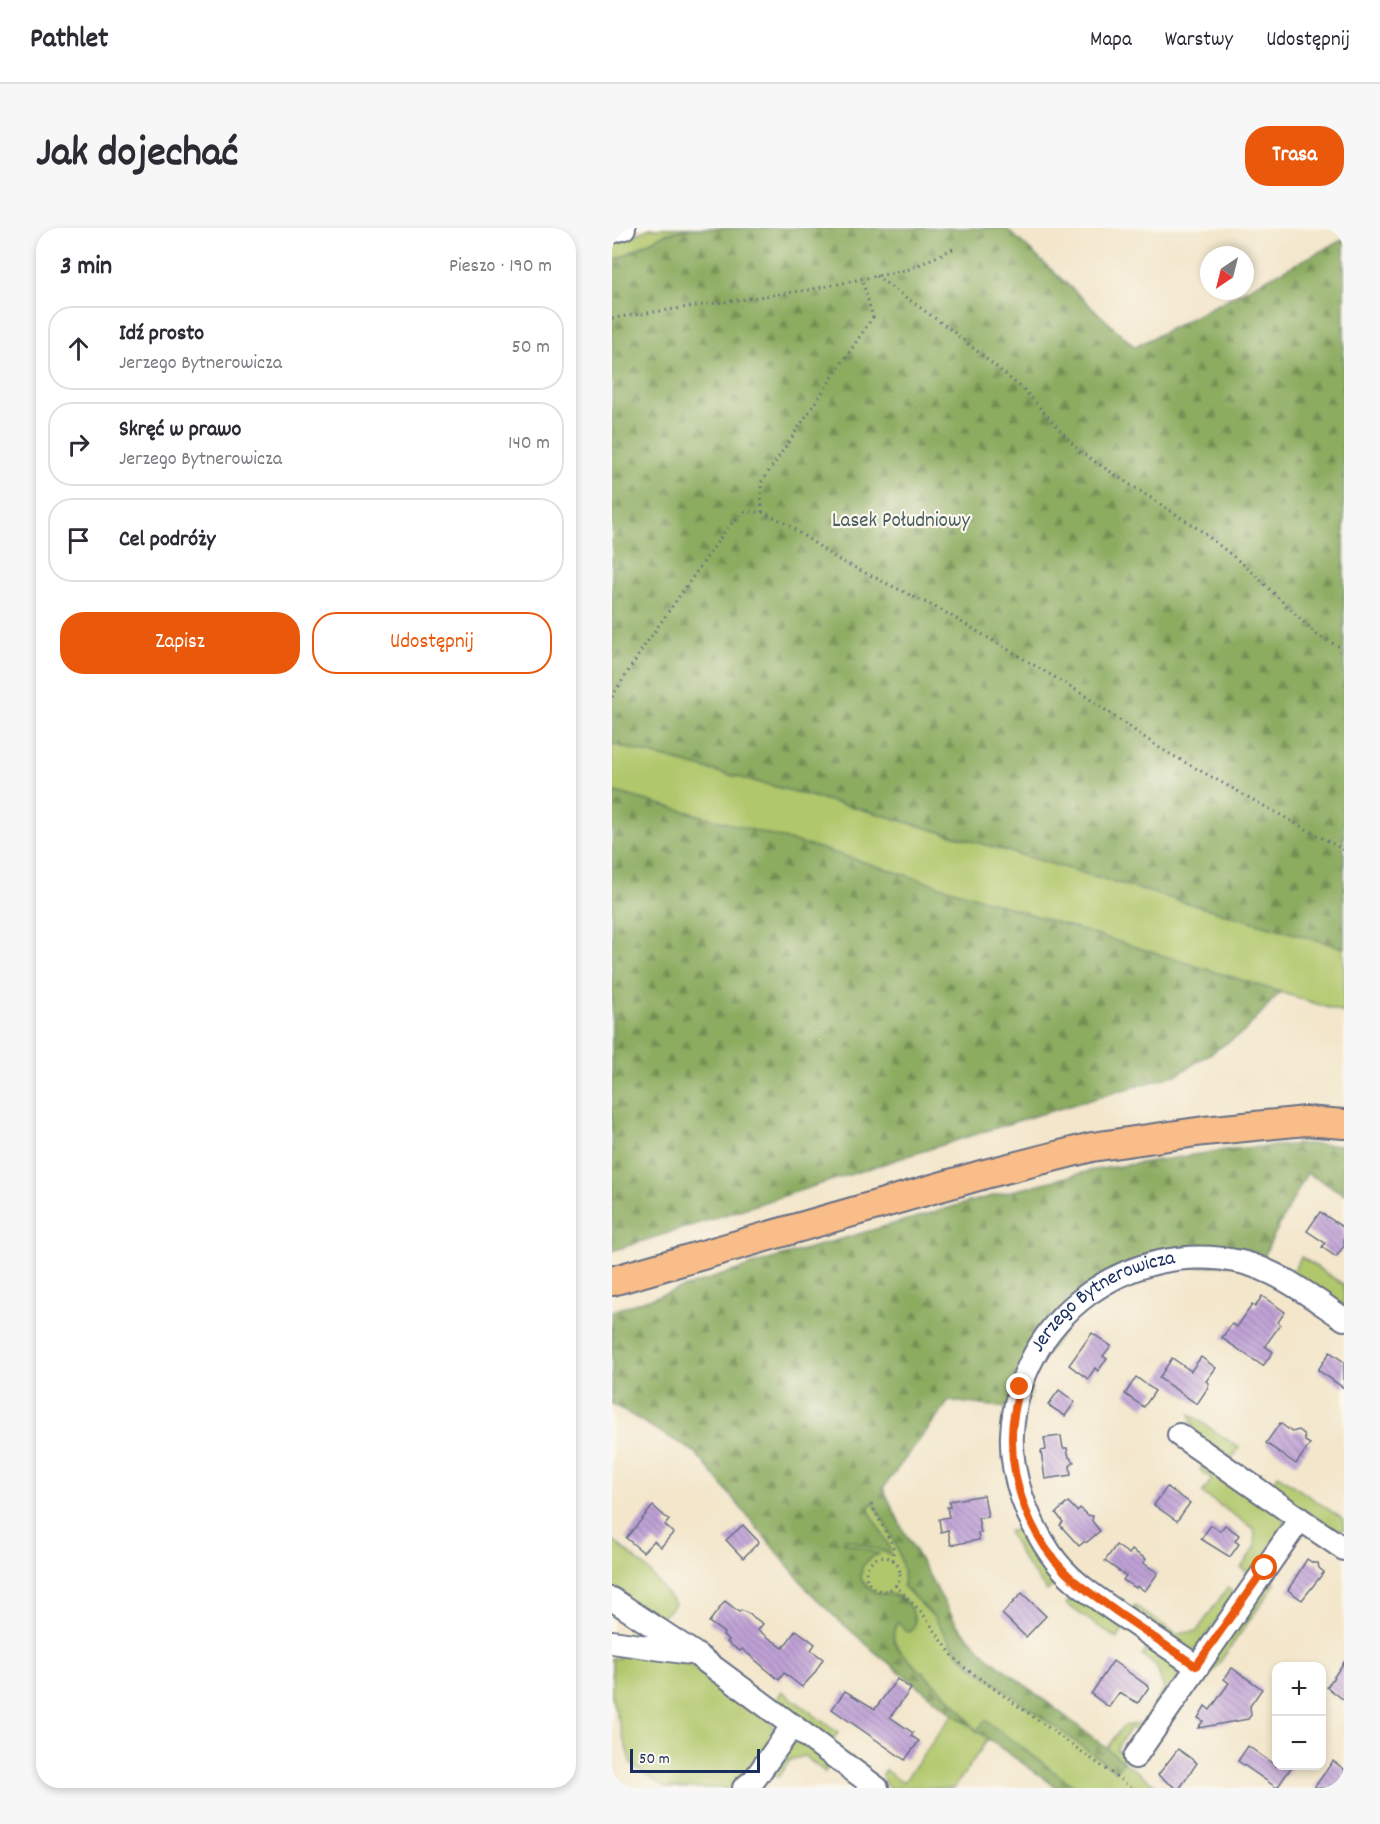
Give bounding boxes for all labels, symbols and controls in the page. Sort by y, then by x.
text: Pathlet [30,21,108,61]
text: Mapa [1090,26,1132,56]
text: Warstwy [1165,26,1233,56]
text: Udostępnij [1266,26,1350,56]
text: Jak dojechać [36,126,238,186]
button: Trasa [1245,126,1344,186]
north arrow [1200,246,1254,300]
text: 3 min [60,249,112,286]
text: Pieszo · 190 m [449,253,552,281]
text: Idź prosto [119,319,204,350]
icon: ahead [62,332,95,365]
text: 50 m [512,334,550,362]
text: Jerzego Bytnerowicza [119,350,282,378]
text: Skręć w prawo [119,415,241,446]
icon: right [62,428,95,461]
text: 140 m [508,430,550,458]
text: Jerzego Bytnerowicza [119,446,282,474]
park label: Lasek Południowy [832,507,970,537]
icon: arrive [62,524,95,557]
text: Cel podróży [119,525,215,556]
button: Zapisz [60,612,300,674]
button: Udostępnij [312,612,552,674]
street label: Jerzego Bytnerowicza [1024,1244,1178,1358]
route end [1006,1373,1032,1399]
route start [1251,1554,1277,1580]
map controls [1272,1662,1326,1770]
button: + [1272,1662,1326,1716]
button: − [1272,1716,1326,1770]
scale bar [630,1746,760,1774]
text: 50 m [639,1748,670,1771]

